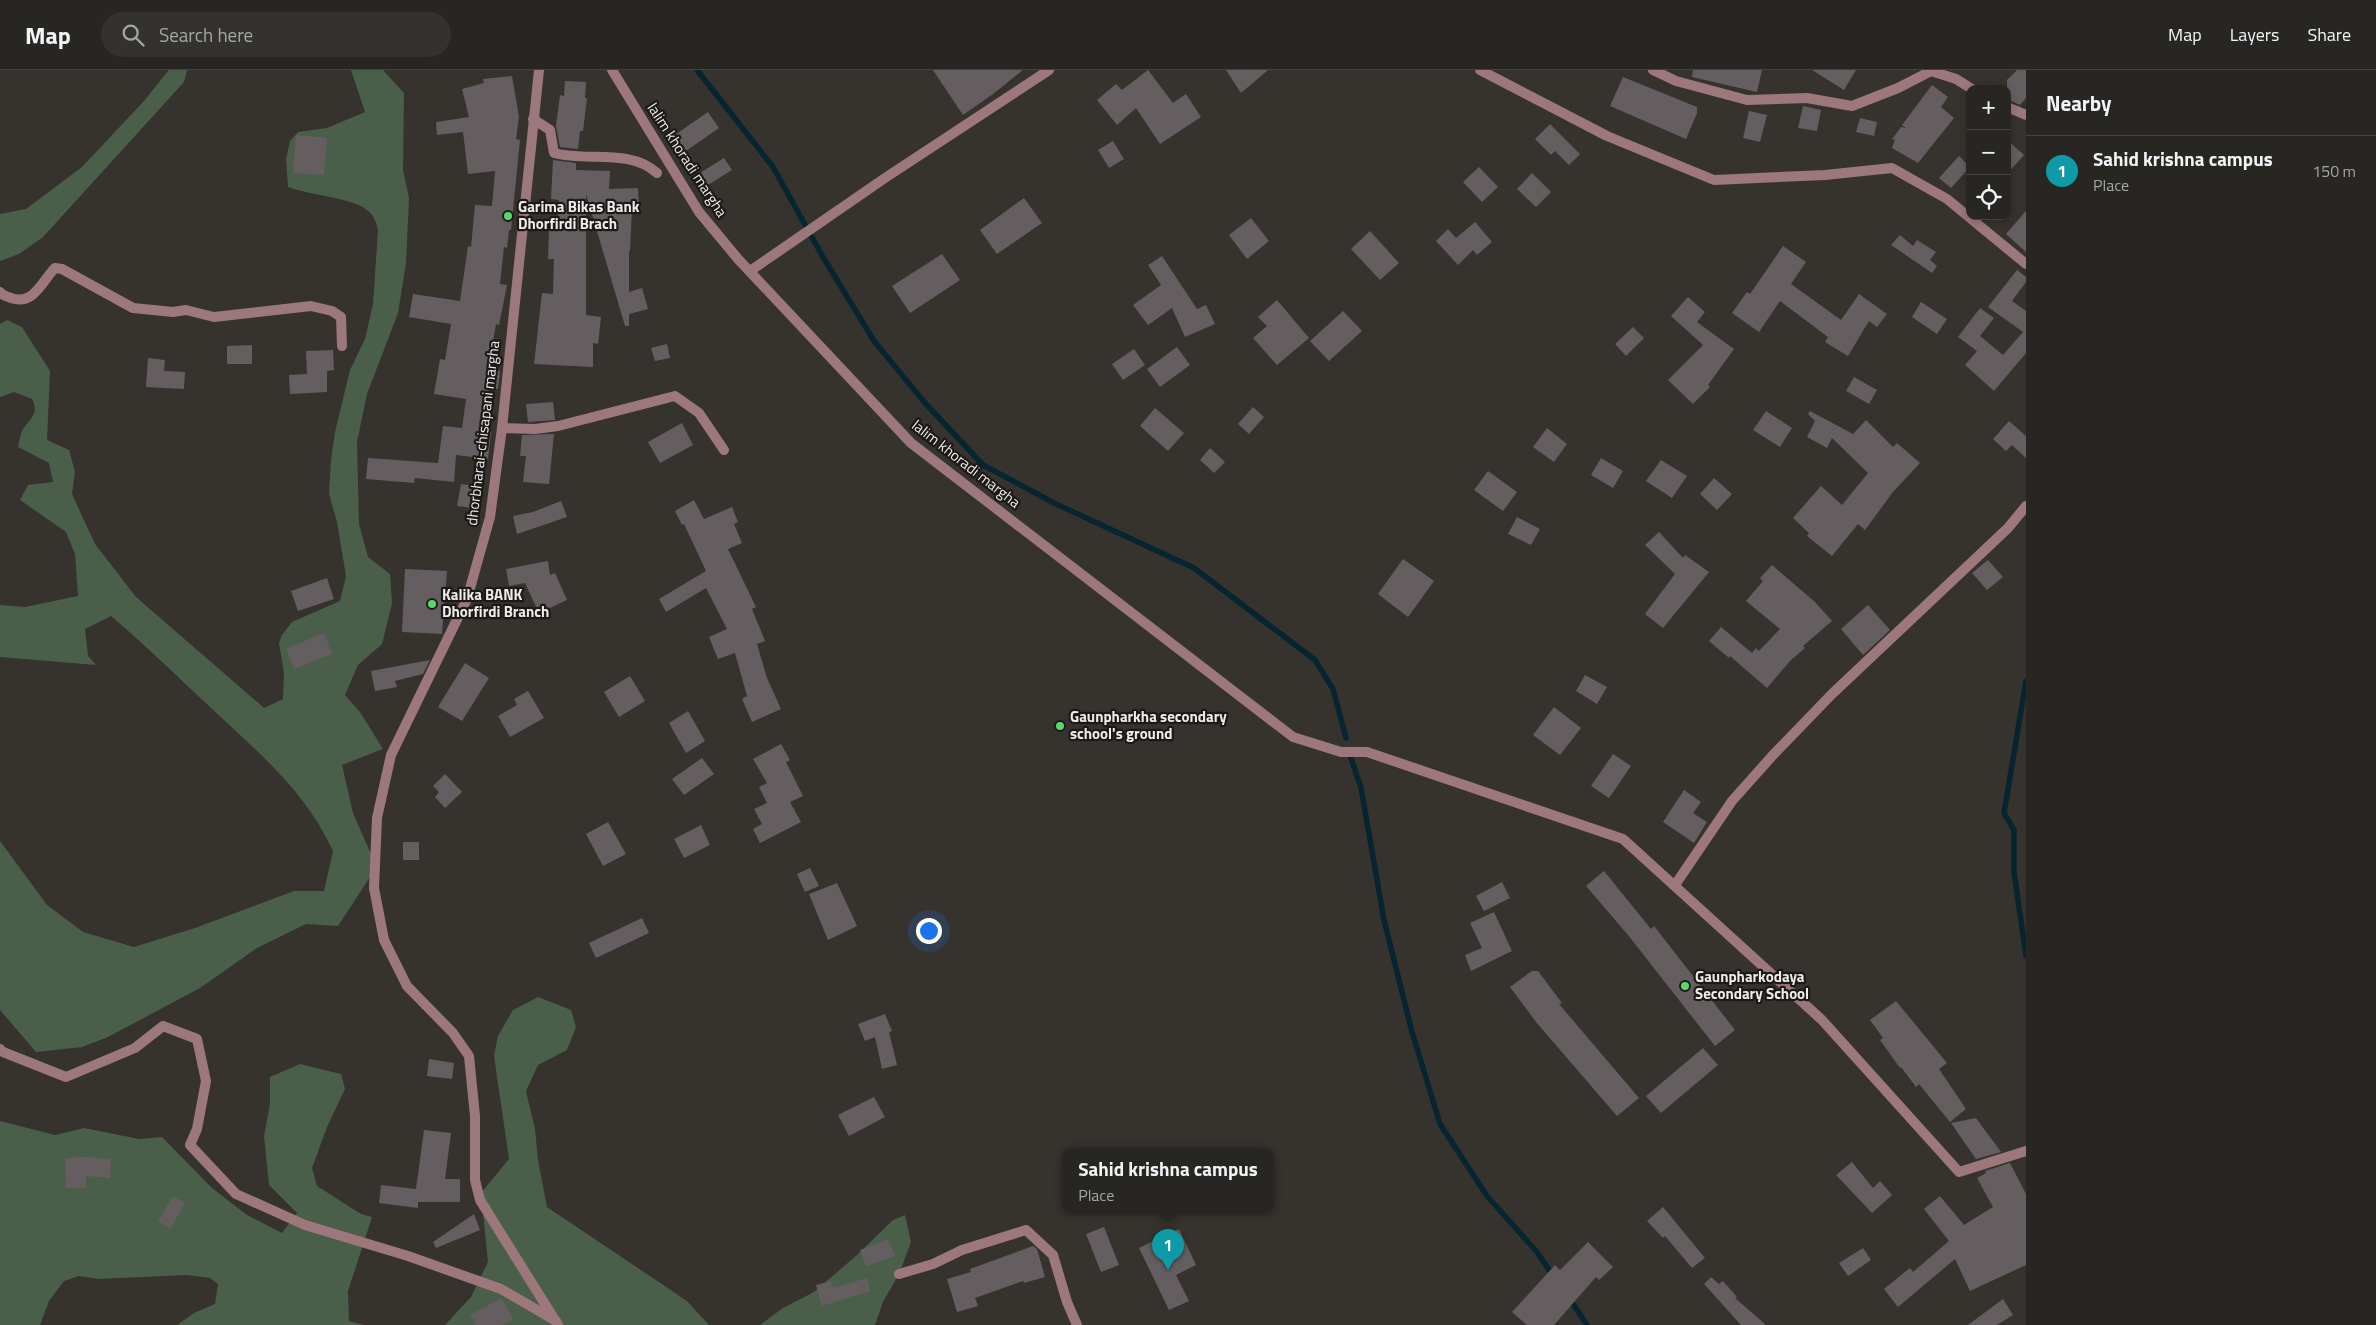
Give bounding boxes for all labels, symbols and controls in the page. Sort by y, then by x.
search box [101,12,451,57]
text: Map [25,17,71,53]
text: Search here [159,20,253,49]
icon: search [119,21,147,49]
text: Map [2168,21,2202,48]
text: Layers [2230,21,2279,48]
text: Share [2307,21,2351,48]
map controls [1966,85,2011,220]
button: + [1966,85,2011,130]
text: Nearby [2046,87,2111,119]
street label: lalim khoradi margha [642,98,733,222]
button: − [1966,130,2011,175]
text: Sahid krishna campus [2093,144,2273,173]
text: 1 [2058,159,2066,183]
text: 150 m [2312,159,2356,183]
text: Place [2093,173,2129,197]
button: locate [1966,175,2011,220]
place label: Garima Bikas Bank Dhorfirdi Brach [518,195,640,235]
marker: Garima Bikas Bank Dhorfirdi Brach [502,210,514,222]
street label: dhorbharai-chisapani margha [460,339,505,527]
street label: lalim khoradi margha [907,414,1026,514]
place label: Kalika BANK Dhorfirdi Branch [442,583,549,623]
marker: Kalika BANK Dhorfirdi Branch [426,598,438,610]
place label: Gaunpharkha secondary school's ground [1070,705,1227,745]
marker: Gaunpharkha secondary school's ground [1054,720,1066,732]
your location [916,918,942,944]
place label: Gaunpharkodaya Secondary School [1695,965,1809,1005]
marker: Gaunpharkodaya Secondary School [1679,980,1691,992]
popup [1062,1148,1274,1213]
text: Sahid krishna campus [1078,1154,1258,1183]
text: Place [1078,1183,1114,1207]
pin: 1 [1152,1229,1184,1270]

